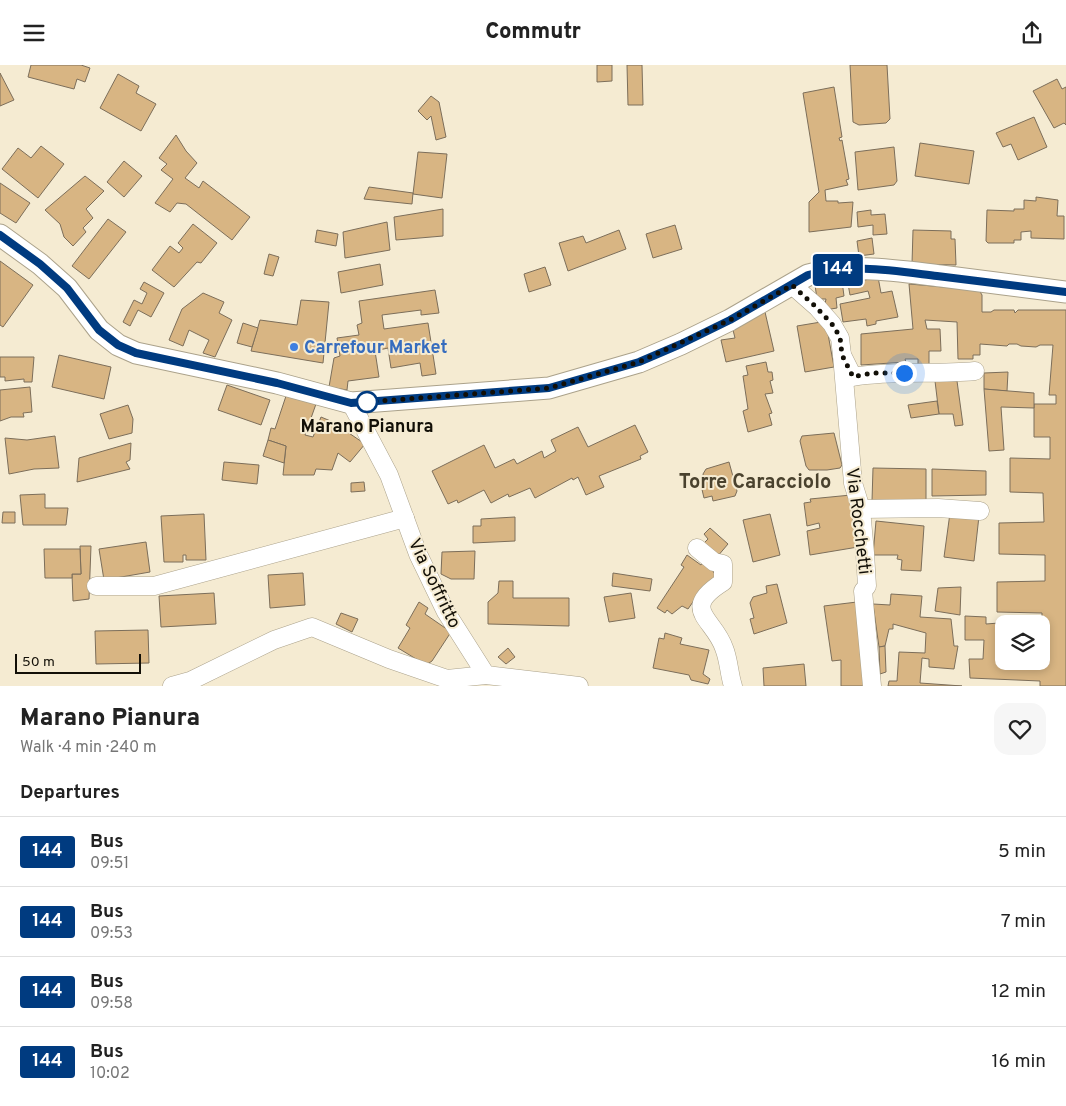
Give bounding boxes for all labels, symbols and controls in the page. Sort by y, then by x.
icon: menu [20,19,48,47]
text: Commutr [485,19,581,46]
icon: share [1018,19,1046,47]
line badge: 144 [809,254,867,286]
text: 144 [823,258,853,281]
place label: Carrefour Market [304,337,448,360]
marker: Carrefour Market [288,341,300,353]
your location [892,361,917,386]
marker: Marano Pianura [356,391,378,413]
place label: Marano Pianura [301,416,433,439]
street label: Via Rocchetti [840,466,875,576]
district label: Torre Caracciolo [679,470,831,496]
street label: Via Soffritto [402,535,465,632]
map controls [995,615,1050,670]
button: layers [995,615,1050,670]
scale bar [15,651,141,674]
text: 50 m [22,654,55,671]
button: heart [994,703,1046,755]
text: Marano Pianura [20,704,200,734]
text: Walk · 4 min · 240 m [20,738,157,758]
text: Departures [20,781,120,805]
text: Bus [90,830,124,854]
text: 144 [32,840,63,863]
text: 5 min [998,840,1046,864]
text: 09:51 [90,854,129,874]
text: Bus [90,900,124,924]
text: 144 [32,910,63,933]
text: 7 min [1001,910,1046,934]
text: 09:53 [90,924,133,944]
text: Bus [90,970,124,994]
text: 144 [32,980,63,1003]
text: 12 min [991,980,1046,1004]
text: 09:58 [90,994,133,1014]
text: Bus [90,1040,124,1064]
text: 144 [32,1050,63,1073]
text: 16 min [991,1050,1046,1074]
text: 10:02 [90,1064,130,1084]

